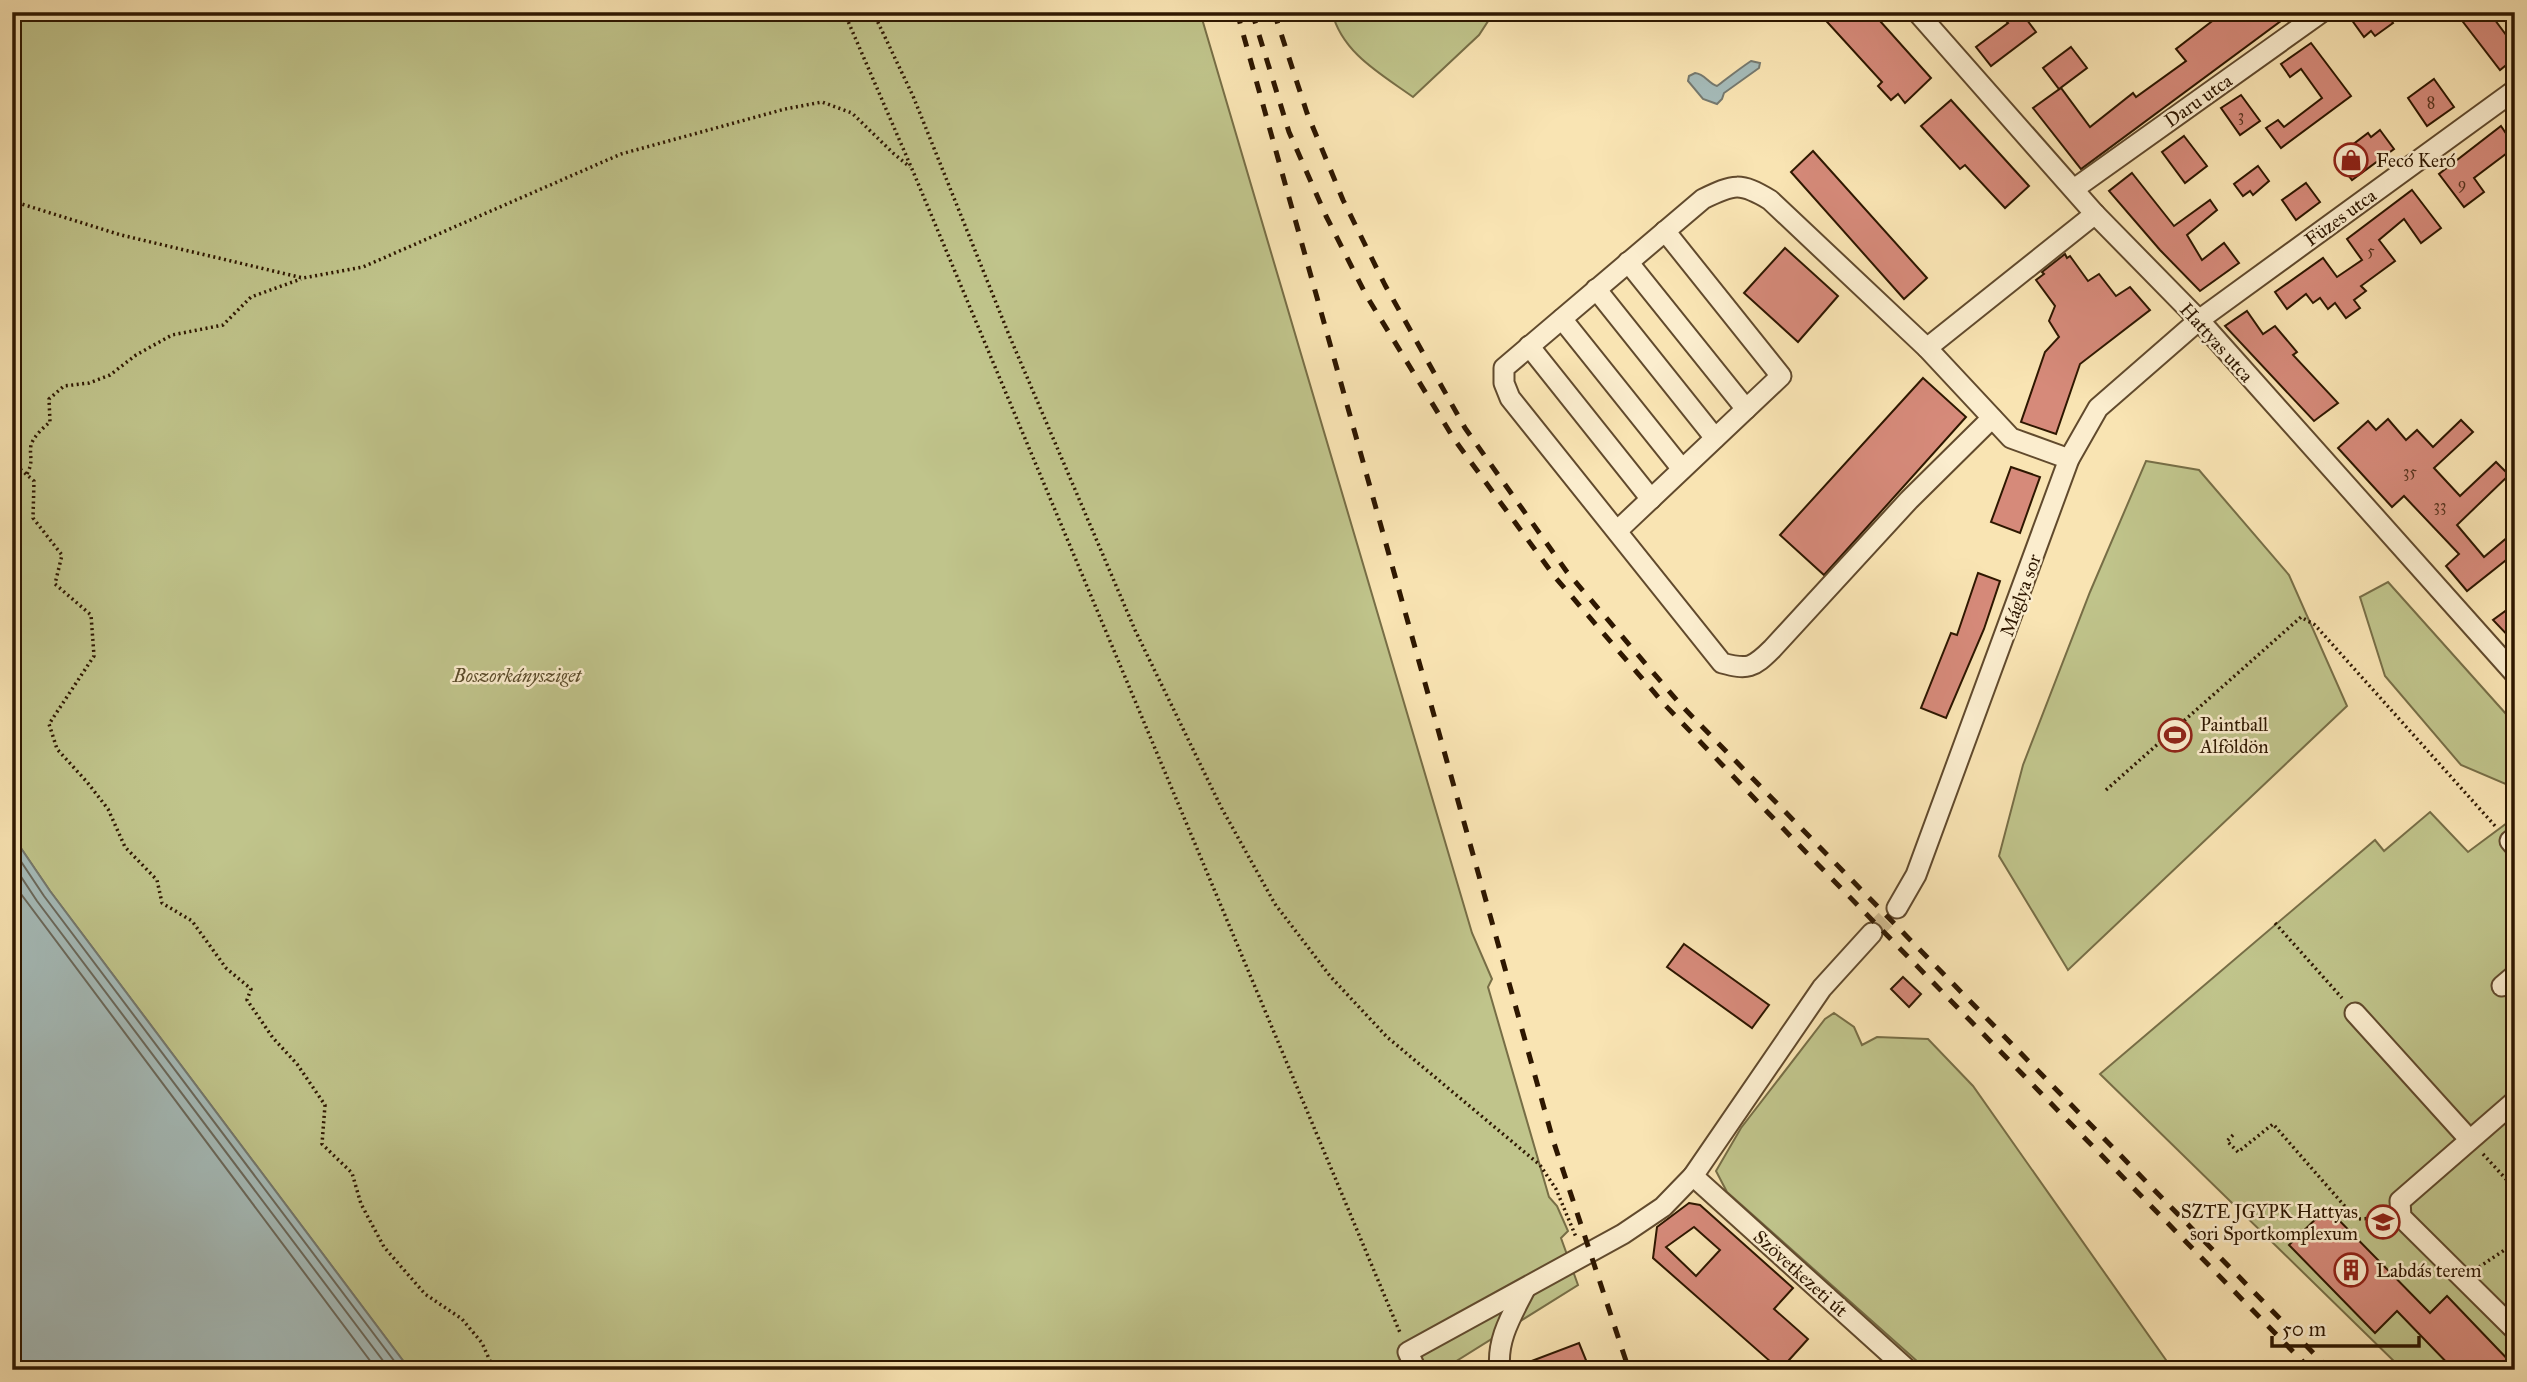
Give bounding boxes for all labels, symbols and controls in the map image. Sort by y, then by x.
street label: Daru utca [2160,68,2237,132]
house number: 8 [2427,93,2435,112]
house number: 3 [2238,106,2244,125]
shop icon: Fecó Keró [2332,141,2370,179]
place label: Fecó Keró [2376,149,2456,172]
house number: 9 [2458,174,2466,193]
street label: Füzes utca [2300,183,2381,251]
house number: 5 [2367,241,2375,260]
street label: Hattyas utca [2175,298,2259,387]
house number: 35 [2403,462,2417,481]
house number: 33 [2434,496,2446,515]
street label: Máglya sor [1995,550,2047,640]
park label: Boszorkánysziget [452,664,582,687]
place label: Paintball Alföldön [2199,713,2269,758]
sports icon: Paintball Alföldön [2156,716,2194,754]
place label: SZTE JGYPK Hattyas sori Sportkomplexum [2181,1200,2358,1245]
school or university icon: SZTE JGYPK Hattyas sori Sportkomplexum [2364,1203,2402,1241]
street label: Szövetkezeti út [1749,1225,1853,1322]
building icon: Labdás terem [2332,1251,2370,1289]
place label: Labdás terem [2376,1259,2481,1282]
scale bar [2272,1305,2418,1349]
text: 50 m [2282,1316,2327,1342]

